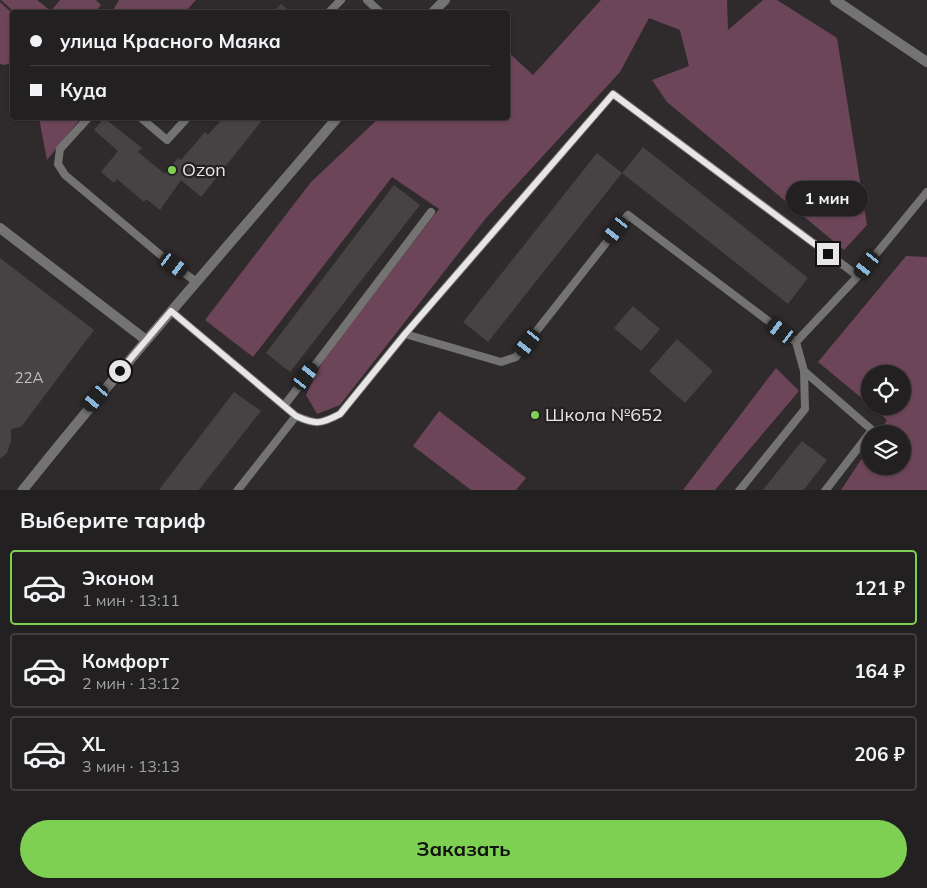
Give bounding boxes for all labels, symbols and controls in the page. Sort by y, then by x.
text: улица Красного Маяка [60,29,281,53]
text: Куда [60,78,107,102]
place label: Ozon [182,158,226,181]
marker: Ozon [166,164,178,176]
callout: 1 мин [787,182,869,216]
text: 1 мин [805,188,849,208]
car [600,214,631,246]
route end [817,243,839,265]
car [851,249,882,281]
car [157,250,190,280]
car [764,316,797,346]
car [512,327,543,359]
route start [109,360,131,382]
car [290,360,321,392]
map controls [861,365,911,475]
button: locate [861,365,911,415]
house number: 22А [14,368,44,387]
car [80,382,111,414]
place label: Школа №652 [545,403,663,426]
marker: Школа №652 [529,409,541,421]
button: layers [861,425,911,475]
text: Выберите тариф [20,506,206,534]
icon: car [22,565,67,610]
text: Эконом [82,566,154,590]
text: 121 ₽ [854,576,905,600]
text: 1 мин · 13:11 [82,590,180,610]
icon: car [22,648,67,693]
text: Комфорт [82,649,169,673]
text: 164 ₽ [854,659,905,683]
text: 2 мин · 13:12 [82,673,180,693]
icon: car [22,731,67,776]
text: XL [82,732,105,756]
text: 206 ₽ [854,742,905,766]
text: 3 мин · 13:13 [82,756,180,776]
button: Заказать [20,820,907,878]

